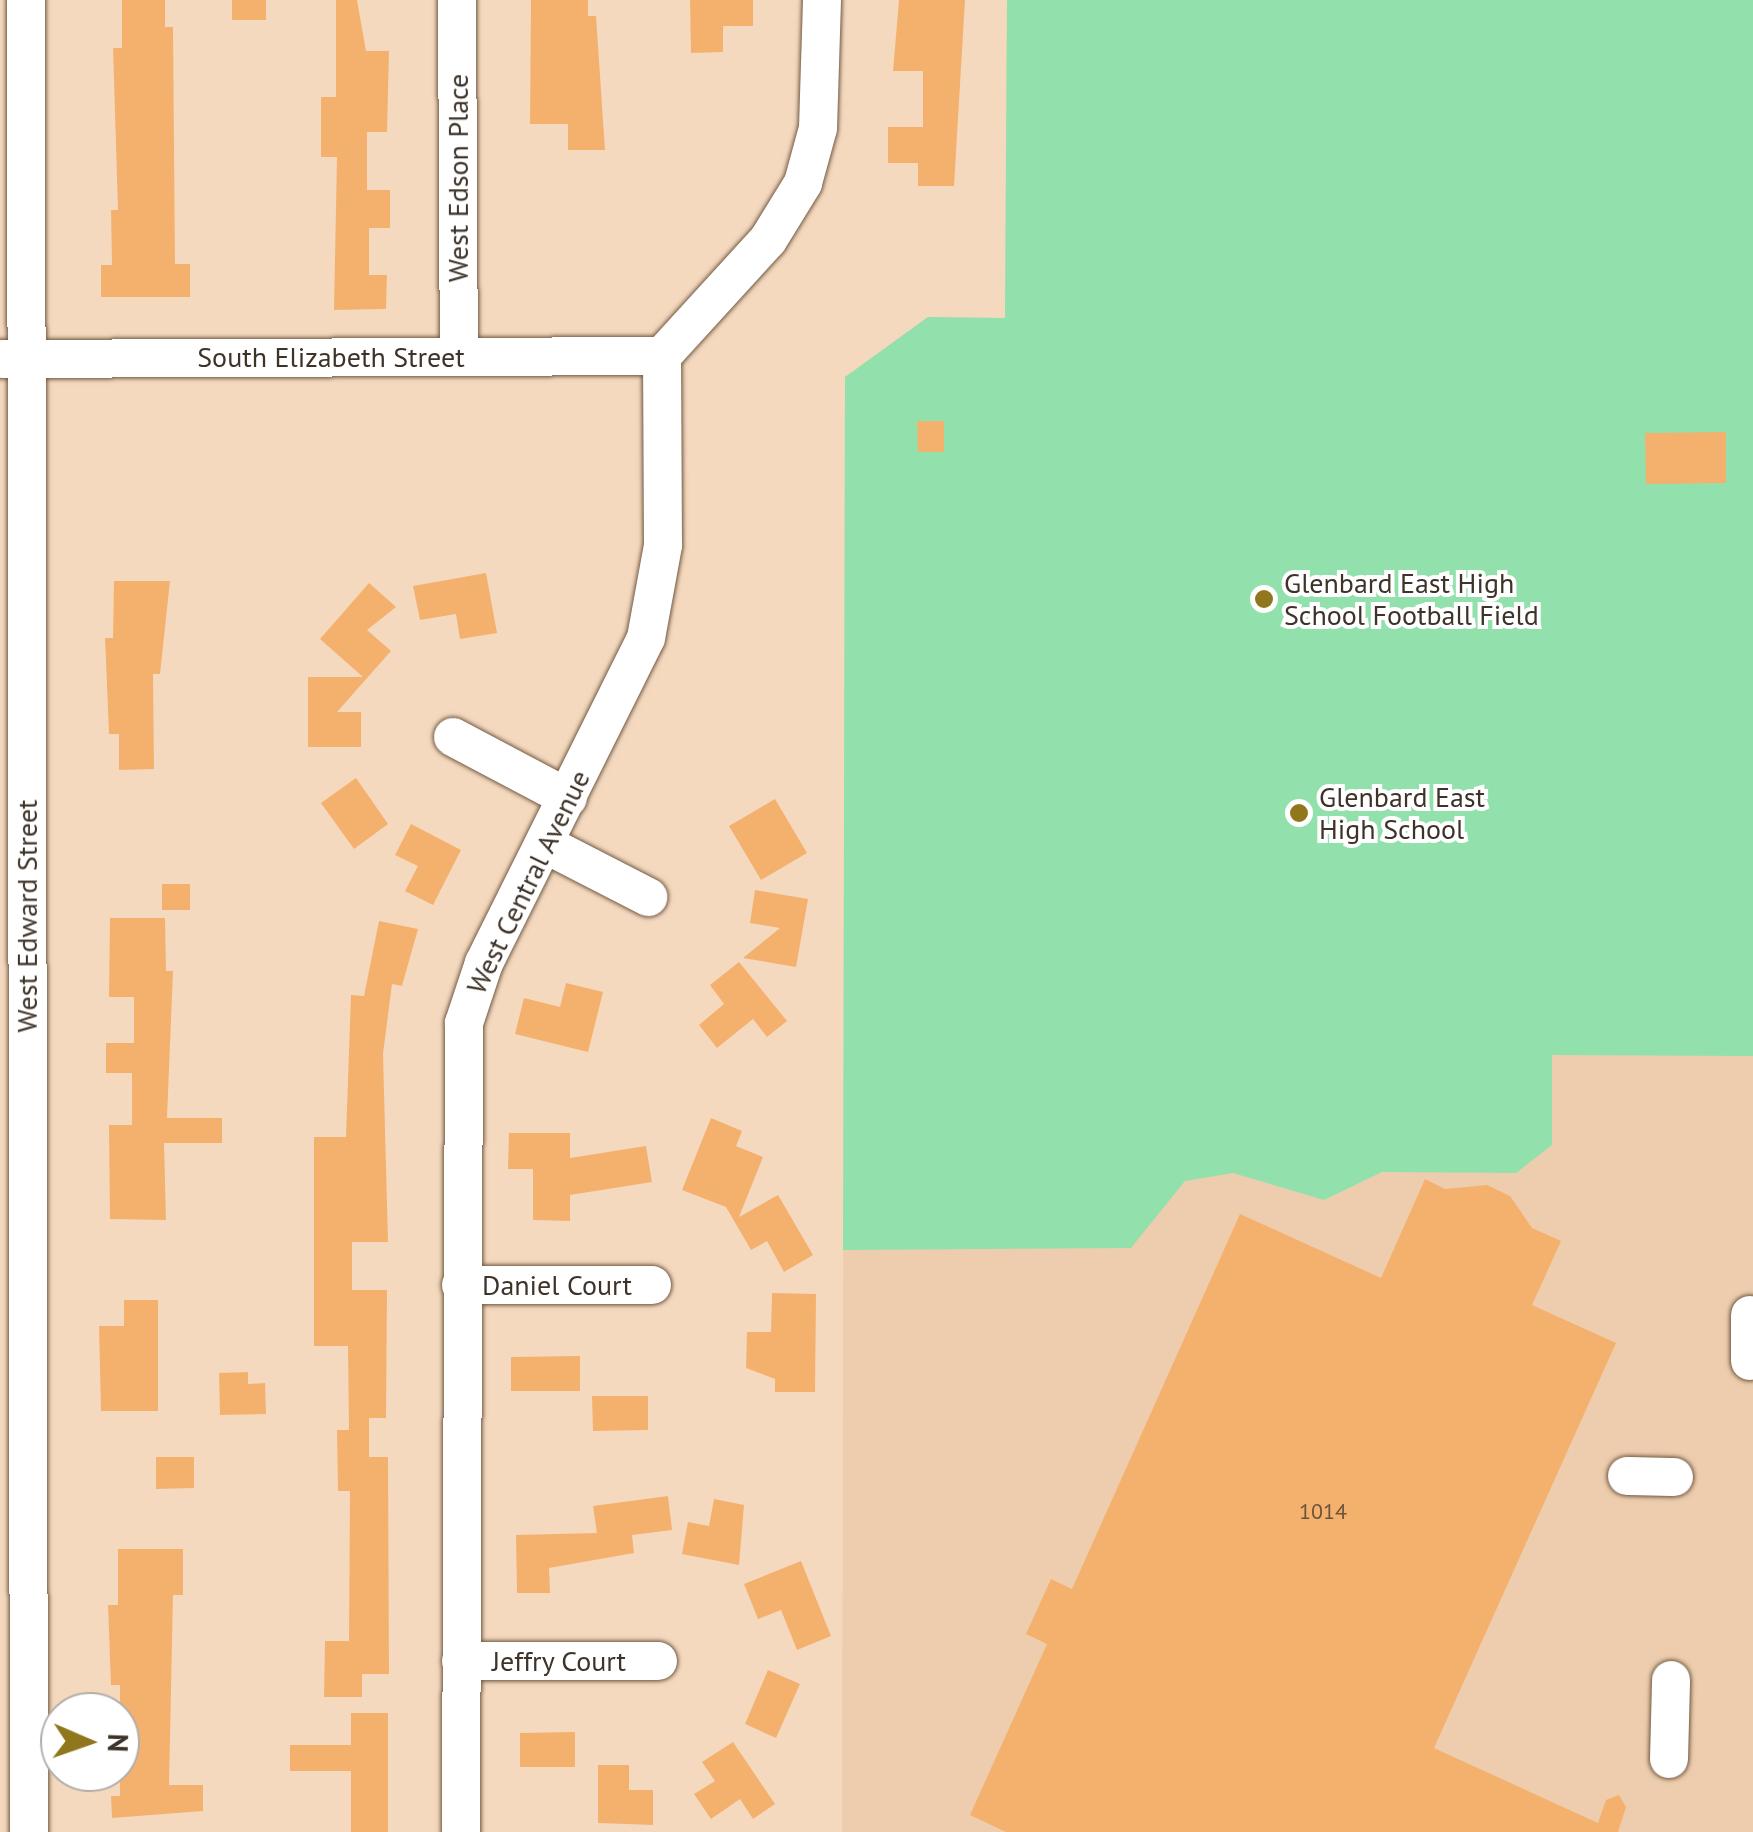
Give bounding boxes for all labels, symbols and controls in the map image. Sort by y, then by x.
street label: West Edson Place [441,74,475,282]
street label: South Elizabeth Street [197,340,465,374]
place label: Glenbard East High School Football Field [1284,566,1539,632]
marker: Glenbard East High School Football Field [1253,588,1275,610]
street label: West Central Avenue [459,764,597,1000]
place label: Glenbard East High School [1319,780,1485,846]
street label: West Edward Street [10,799,44,1033]
marker: Glenbard East High School [1288,802,1310,824]
street label: Daniel Court [482,1268,632,1302]
house number: 1014 [1299,1499,1347,1525]
street label: Jeffry Court [491,1644,627,1678]
north arrow [40,1692,140,1792]
text: N [100,1733,137,1753]

